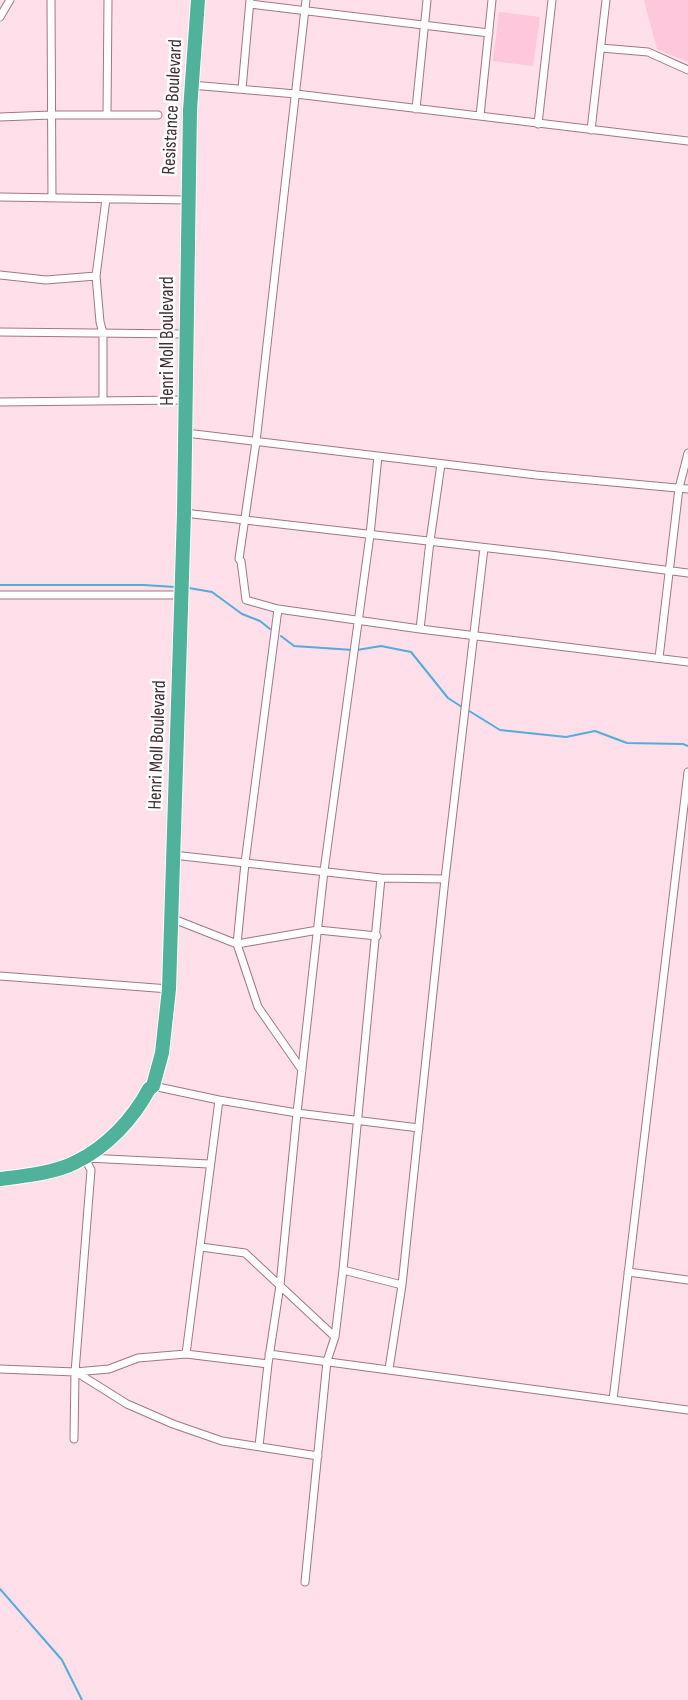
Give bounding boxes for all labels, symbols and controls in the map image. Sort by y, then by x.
street label: Resistance Boulevard [158,39,188,175]
street label: Henri Moll Boulevard [157,276,179,406]
street label: Henri Moll Boulevard [144,680,172,810]

